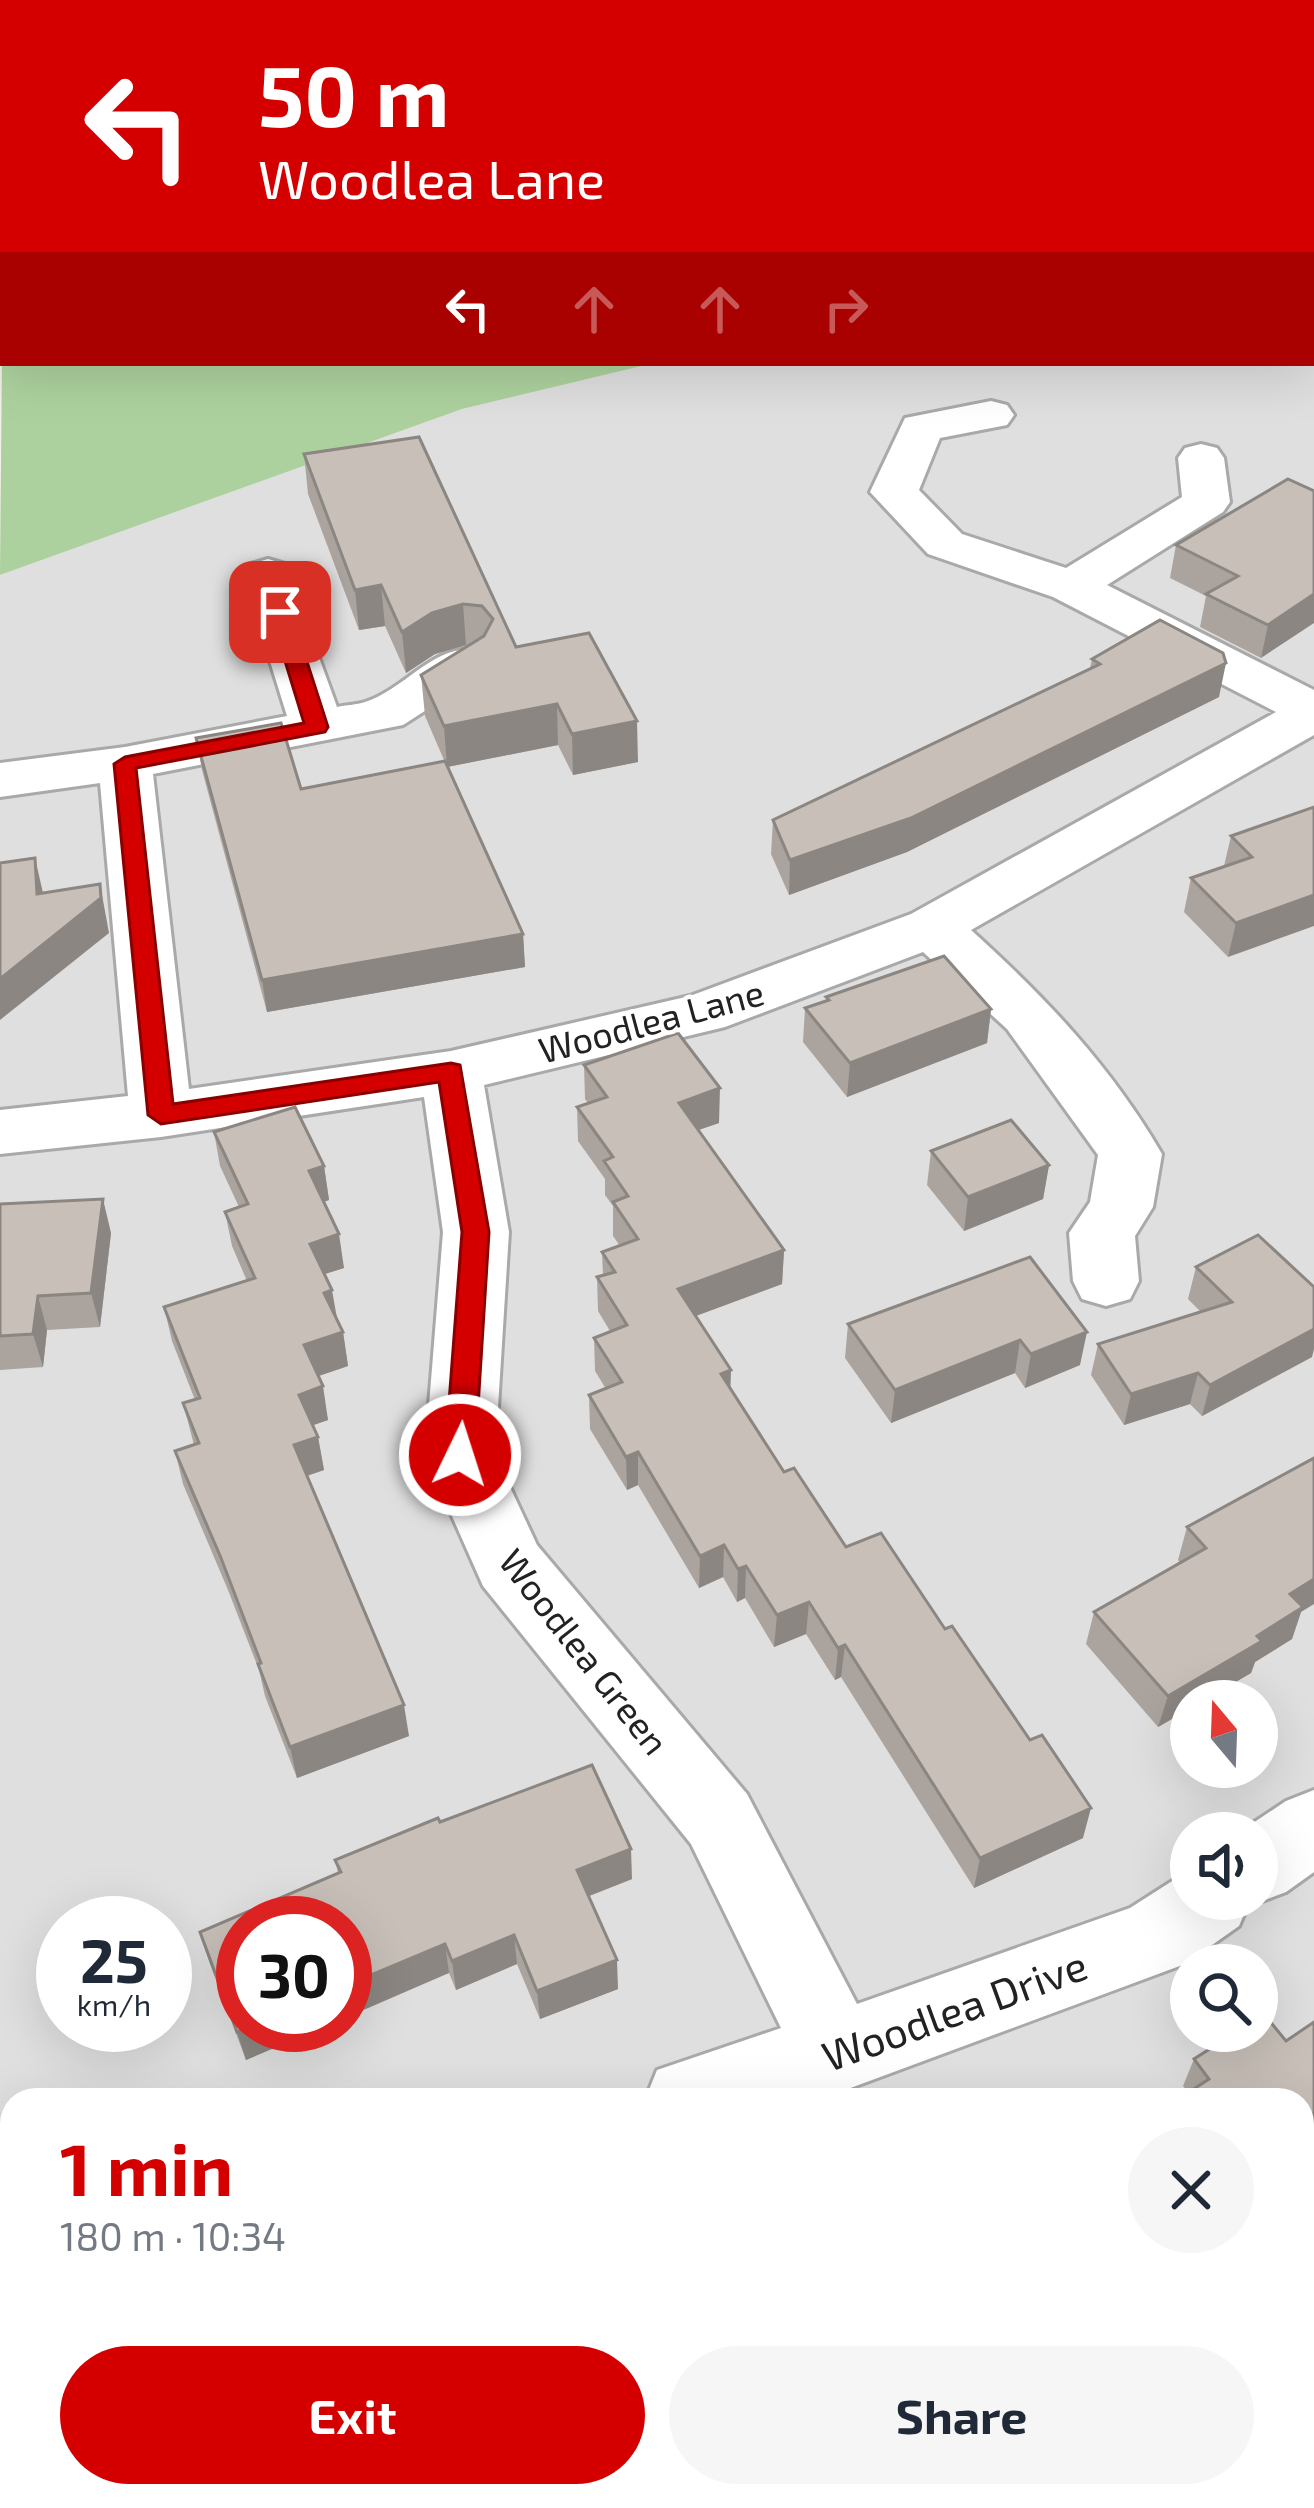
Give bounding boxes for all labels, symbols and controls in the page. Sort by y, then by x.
text: 50 m [258,43,450,144]
icon: left [60,48,216,204]
text: Woodlea Lane [258,145,605,210]
icon: left [435,276,501,342]
icon: ahead [561,276,627,342]
icon: ahead [687,276,753,342]
icon: right [813,276,879,342]
pin [229,561,331,663]
icon: arrive [247,579,313,645]
street label: Woodlea Lane [534,969,768,1071]
position arrow [397,1392,523,1518]
street label: Woodlea Green [491,1540,679,1762]
north arrow [1170,1680,1278,1788]
map controls [1170,1680,1278,2052]
button: sound [1170,1812,1278,1920]
speed limit sign: 30 [216,1896,372,2052]
text: 25 [80,1923,148,1995]
street label: Woodlea Drive [815,1938,1093,2080]
button: search [1170,1944,1278,2052]
text: km/h [77,1986,151,2022]
text: 1 min [60,2124,233,2210]
button: close [1128,2127,1254,2253]
text: 180 m · 10:34 [60,2212,286,2259]
button: Exit [60,2346,645,2484]
button: Share [669,2346,1254,2484]

